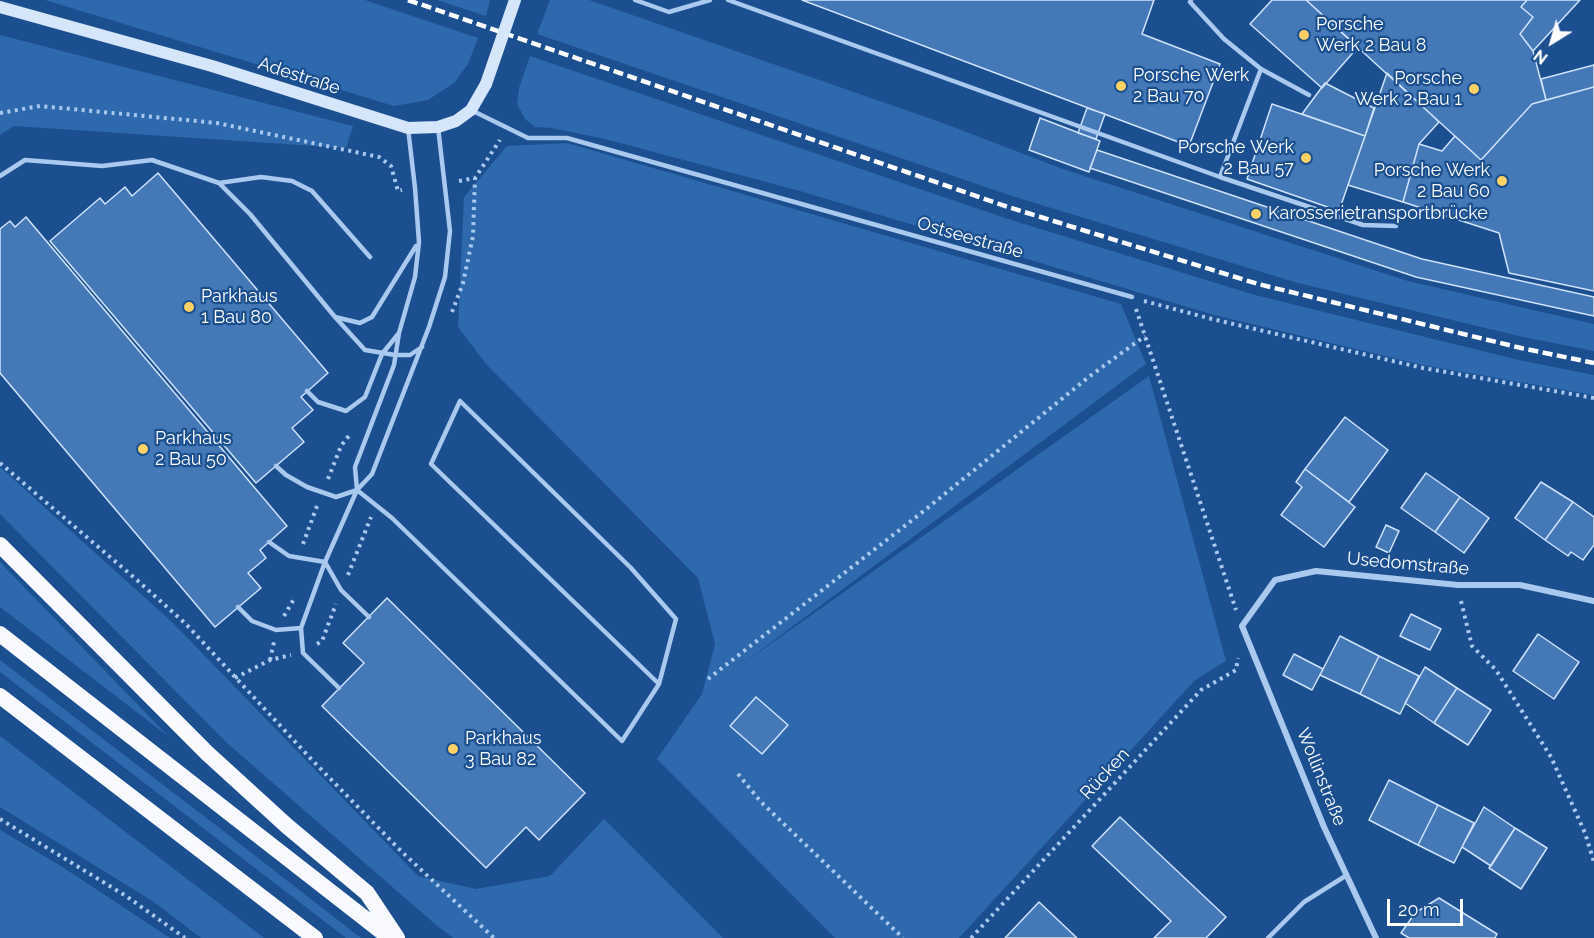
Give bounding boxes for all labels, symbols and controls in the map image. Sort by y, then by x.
north arrow [1522,12,1582,72]
place label: Porsche Werk 2 Bau 8 [1316,14,1426,57]
marker: Porsche Werk 2 Bau 8 [1297,28,1311,42]
text: N [1530,46,1551,68]
street label: Adestraße [255,53,343,99]
place label: Porsche Werk 2 Bau 70 [1133,65,1249,107]
place label: Porsche Werk 2 Bau 1 [1355,68,1462,110]
marker: Porsche Werk 2 Bau 70 [1114,79,1128,93]
marker: Porsche Werk 2 Bau 1 [1467,82,1481,96]
place label: Porsche Werk 2 Bau 57 [1178,137,1294,180]
marker: Porsche Werk 2 Bau 57 [1299,151,1313,165]
place label: Porsche Werk 2 Bau 60 [1374,160,1490,202]
marker: Porsche Werk 2 Bau 60 [1495,174,1509,188]
place label: Karosserietransportbrücke [1268,203,1488,225]
marker: Karosserietransportbrücke [1249,207,1263,221]
street label: Ostseestraße [914,213,1026,263]
place label: Parkhaus 1 Bau 80 [201,286,277,328]
marker: Parkhaus 1 Bau 80 [182,300,196,314]
place label: Parkhaus 2 Bau 50 [155,428,231,470]
marker: Parkhaus 2 Bau 50 [136,442,150,456]
street label: Usedomstraße [1346,548,1470,580]
street label: Wollinstraße [1292,725,1350,829]
place label: Parkhaus 3 Bau 82 [465,728,541,771]
marker: Parkhaus 3 Bau 82 [446,742,460,756]
street label: Rücken [1076,744,1134,804]
scale bar [1390,887,1466,925]
text: 20 m [1398,899,1440,920]

